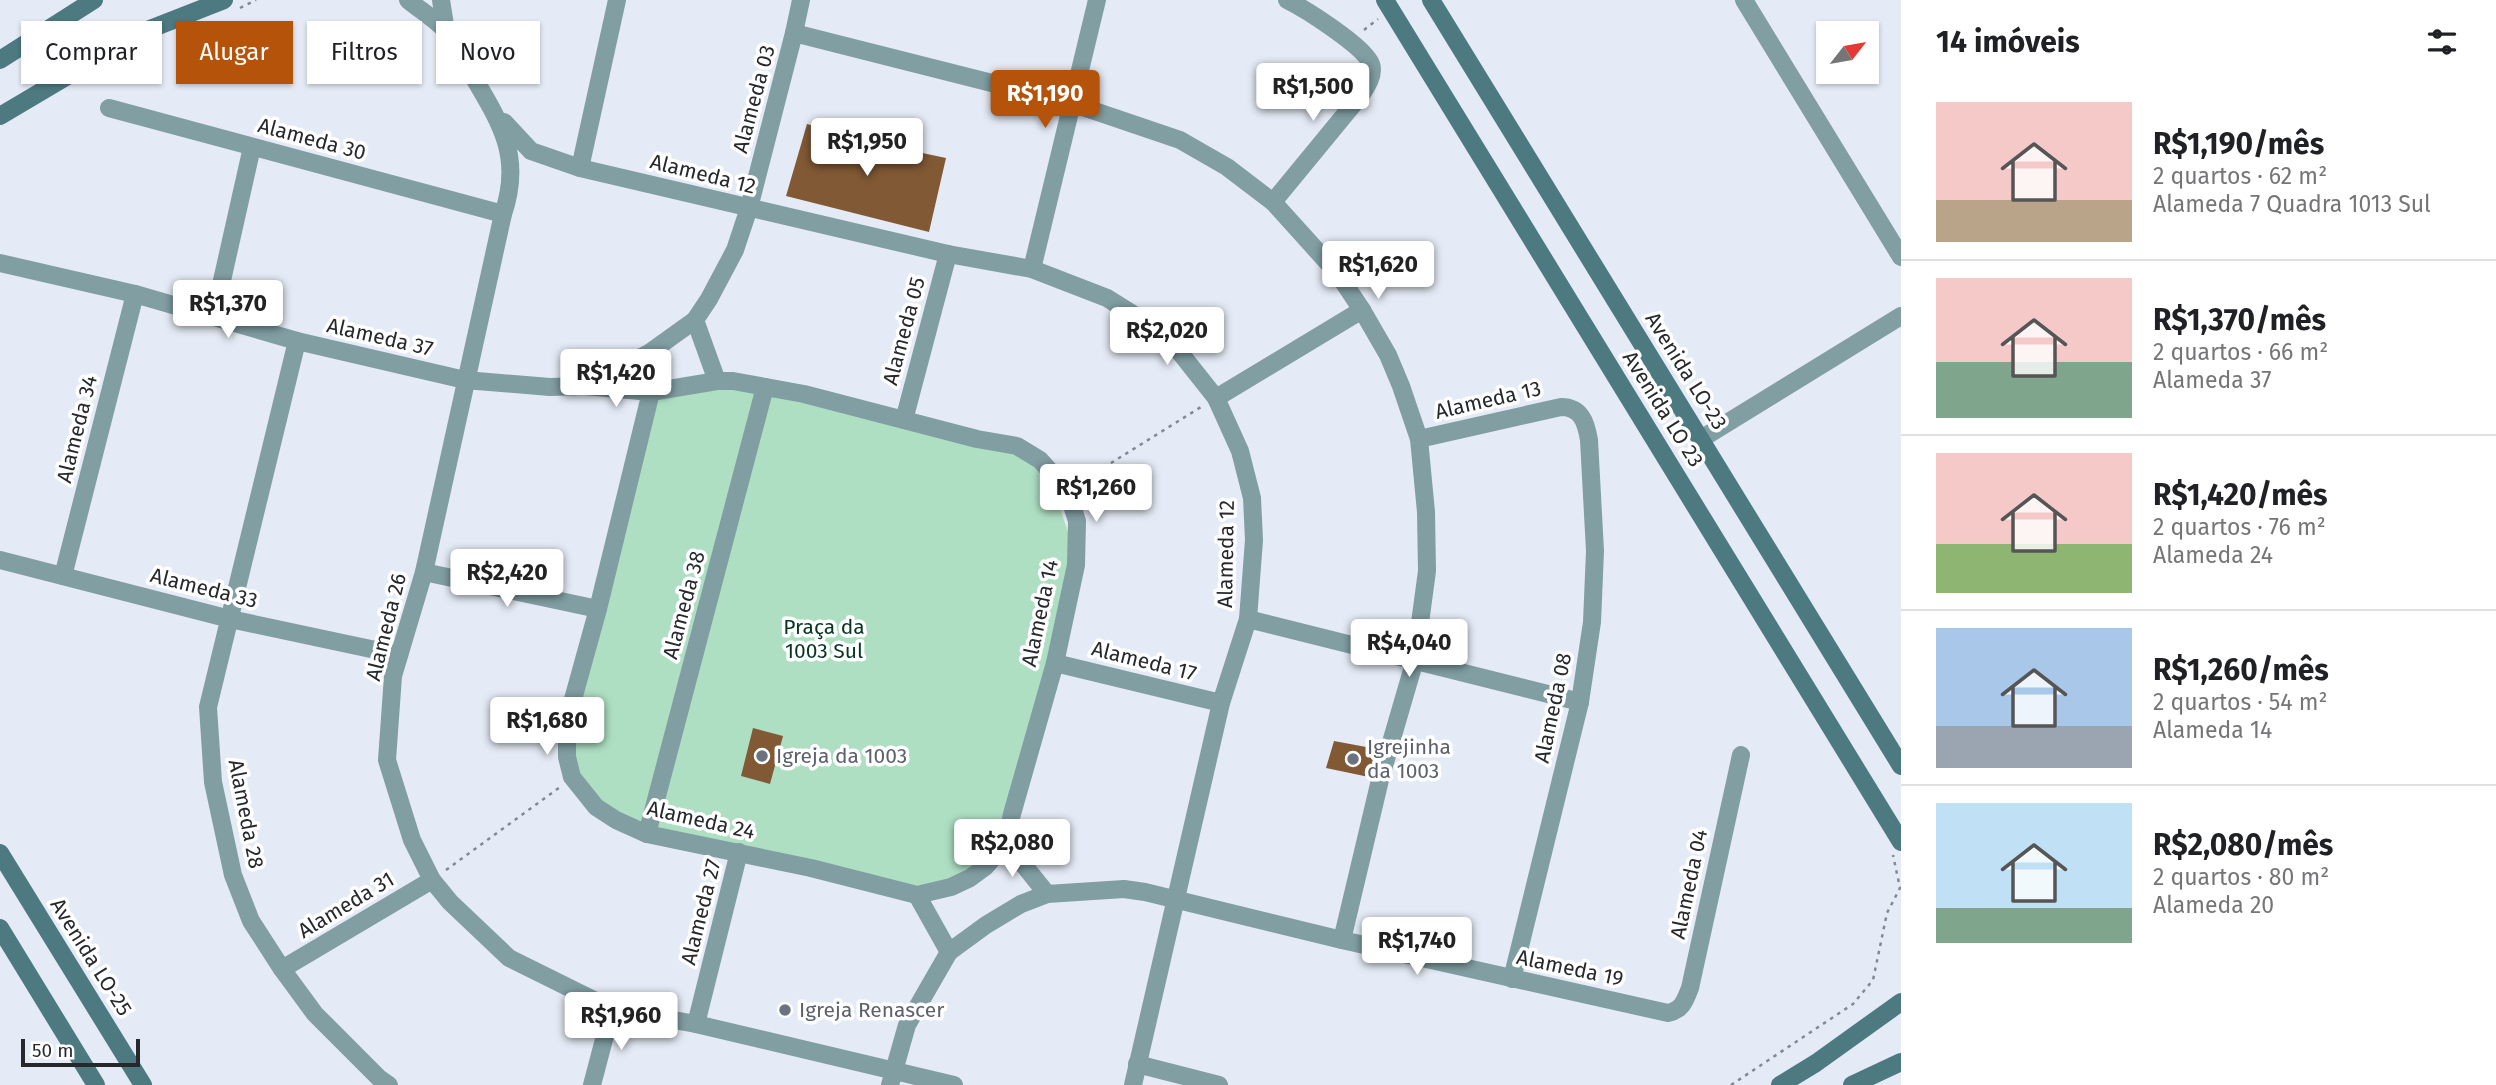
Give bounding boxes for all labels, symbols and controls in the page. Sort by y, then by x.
chip: Comprar [21,21,162,84]
chip: Alugar [176,21,293,84]
chip: Filtros [307,21,422,84]
chip: Novo [436,21,540,84]
north arrow [1816,21,1880,84]
map controls [1816,21,1879,84]
icon: filters [2423,23,2461,61]
text: 14 imóveis [1936,24,2080,60]
street label: Alameda 03 [727,42,781,156]
pin: R$1,500 [1248,64,1378,123]
pin: R$1,190 [980,71,1110,130]
text: R$1,500 [1272,72,1354,100]
text: R$1,190 [1007,79,1083,107]
street label: Alameda 30 [255,112,369,166]
pin: R$1,950 [802,118,932,178]
text: R$1,190/mês [2153,126,2324,162]
text: R$1,950 [827,127,907,155]
icon: home [1992,130,2076,214]
street label: Alameda 12 [647,148,759,200]
text: 2 quartos · 62 m² [2153,162,2327,190]
text: Alameda 7 Quadra 1013 Sul [2153,190,2431,218]
pin: R$1,620 [1313,242,1443,301]
text: R$1,620 [1338,250,1418,278]
street label: Alameda 05 [877,274,931,388]
pin: R$1,370 [163,280,293,340]
text: R$1,370 [189,289,267,317]
text: R$1,370/mês [2153,302,2326,338]
icon: home [1992,306,2076,390]
pin: R$2,020 [1102,308,1232,367]
street label: Avenida LO-23 [1640,308,1732,434]
street label: Alameda 37 [324,312,436,362]
text: R$2,020 [1126,316,1208,344]
text: 2 quartos · 66 m² [2153,338,2328,366]
street label: Avenida LO 23 [1617,346,1709,472]
pin: R$1,420 [551,350,681,409]
text: R$1,420 [576,358,656,386]
text: Alameda 37 [2153,366,2272,394]
street label: Alameda 34 [51,372,103,486]
street label: Alameda 13 [1432,375,1544,425]
pin: R$1,260 [1031,464,1161,524]
text: R$1,260 [1056,473,1136,501]
text: R$1,420/mês [2153,477,2328,513]
icon: home [1992,481,2076,565]
street label: Alameda 12 [1212,500,1240,608]
text: 2 quartos · 76 m² [2153,513,2326,541]
text: Alameda 24 [2153,541,2273,569]
street label: Alameda 38 [657,548,711,662]
pin: R$2,420 [442,550,572,609]
street label: Alameda 14 [1016,557,1064,669]
text: R$2,420 [466,558,548,586]
street label: Alameda 33 [148,562,260,614]
street label: Alameda 26 [360,570,412,684]
park label: Praça da 1003 Sul [783,614,865,664]
pin: R$4,040 [1344,620,1474,679]
text: R$4,040 [1367,628,1451,656]
street label: Alameda 17 [1089,635,1199,687]
street label: Alameda 08 [1529,651,1577,765]
text: R$1,260/mês [2153,652,2329,688]
icon: home [1992,656,2076,740]
text: 2 quartos · 54 m² [2153,688,2328,716]
pin: R$1,680 [482,698,612,757]
text: R$1,680 [506,706,588,734]
text: Alameda 14 [2153,716,2272,744]
place label: Igrejinha da 1003 [1367,734,1451,784]
place label: Igreja da 1003 [776,743,907,769]
marker: Igreja da 1003 [754,748,770,764]
marker: Igrejinha da 1003 [1345,751,1361,767]
street label: Alameda 28 [223,757,269,871]
street label: Alameda 24 [645,795,757,845]
pin: R$2,080 [947,820,1077,879]
street label: Alameda 04 [1665,827,1713,941]
text: R$2,080/mês [2153,827,2333,863]
text: R$2,080 [970,828,1054,856]
icon: home [1992,831,2076,915]
street label: Alameda 27 [675,856,727,968]
text: 2 quartos · 80 m² [2153,863,2329,891]
street label: Alameda 31 [293,866,399,944]
text: Alameda 20 [2153,891,2274,919]
street label: Avenida LO-25 [45,893,137,1021]
pin: R$1,740 [1352,918,1482,977]
text: R$1,740 [1378,926,1456,954]
street label: Alameda 19 [1514,944,1626,992]
pin: R$1,960 [556,992,686,1052]
place label: Igreja Renascer [799,997,944,1023]
text: R$1,960 [581,1001,661,1029]
marker: Igreja Renascer [777,1002,793,1018]
scale bar [21,1036,140,1068]
text: 50 m [32,1039,73,1062]

